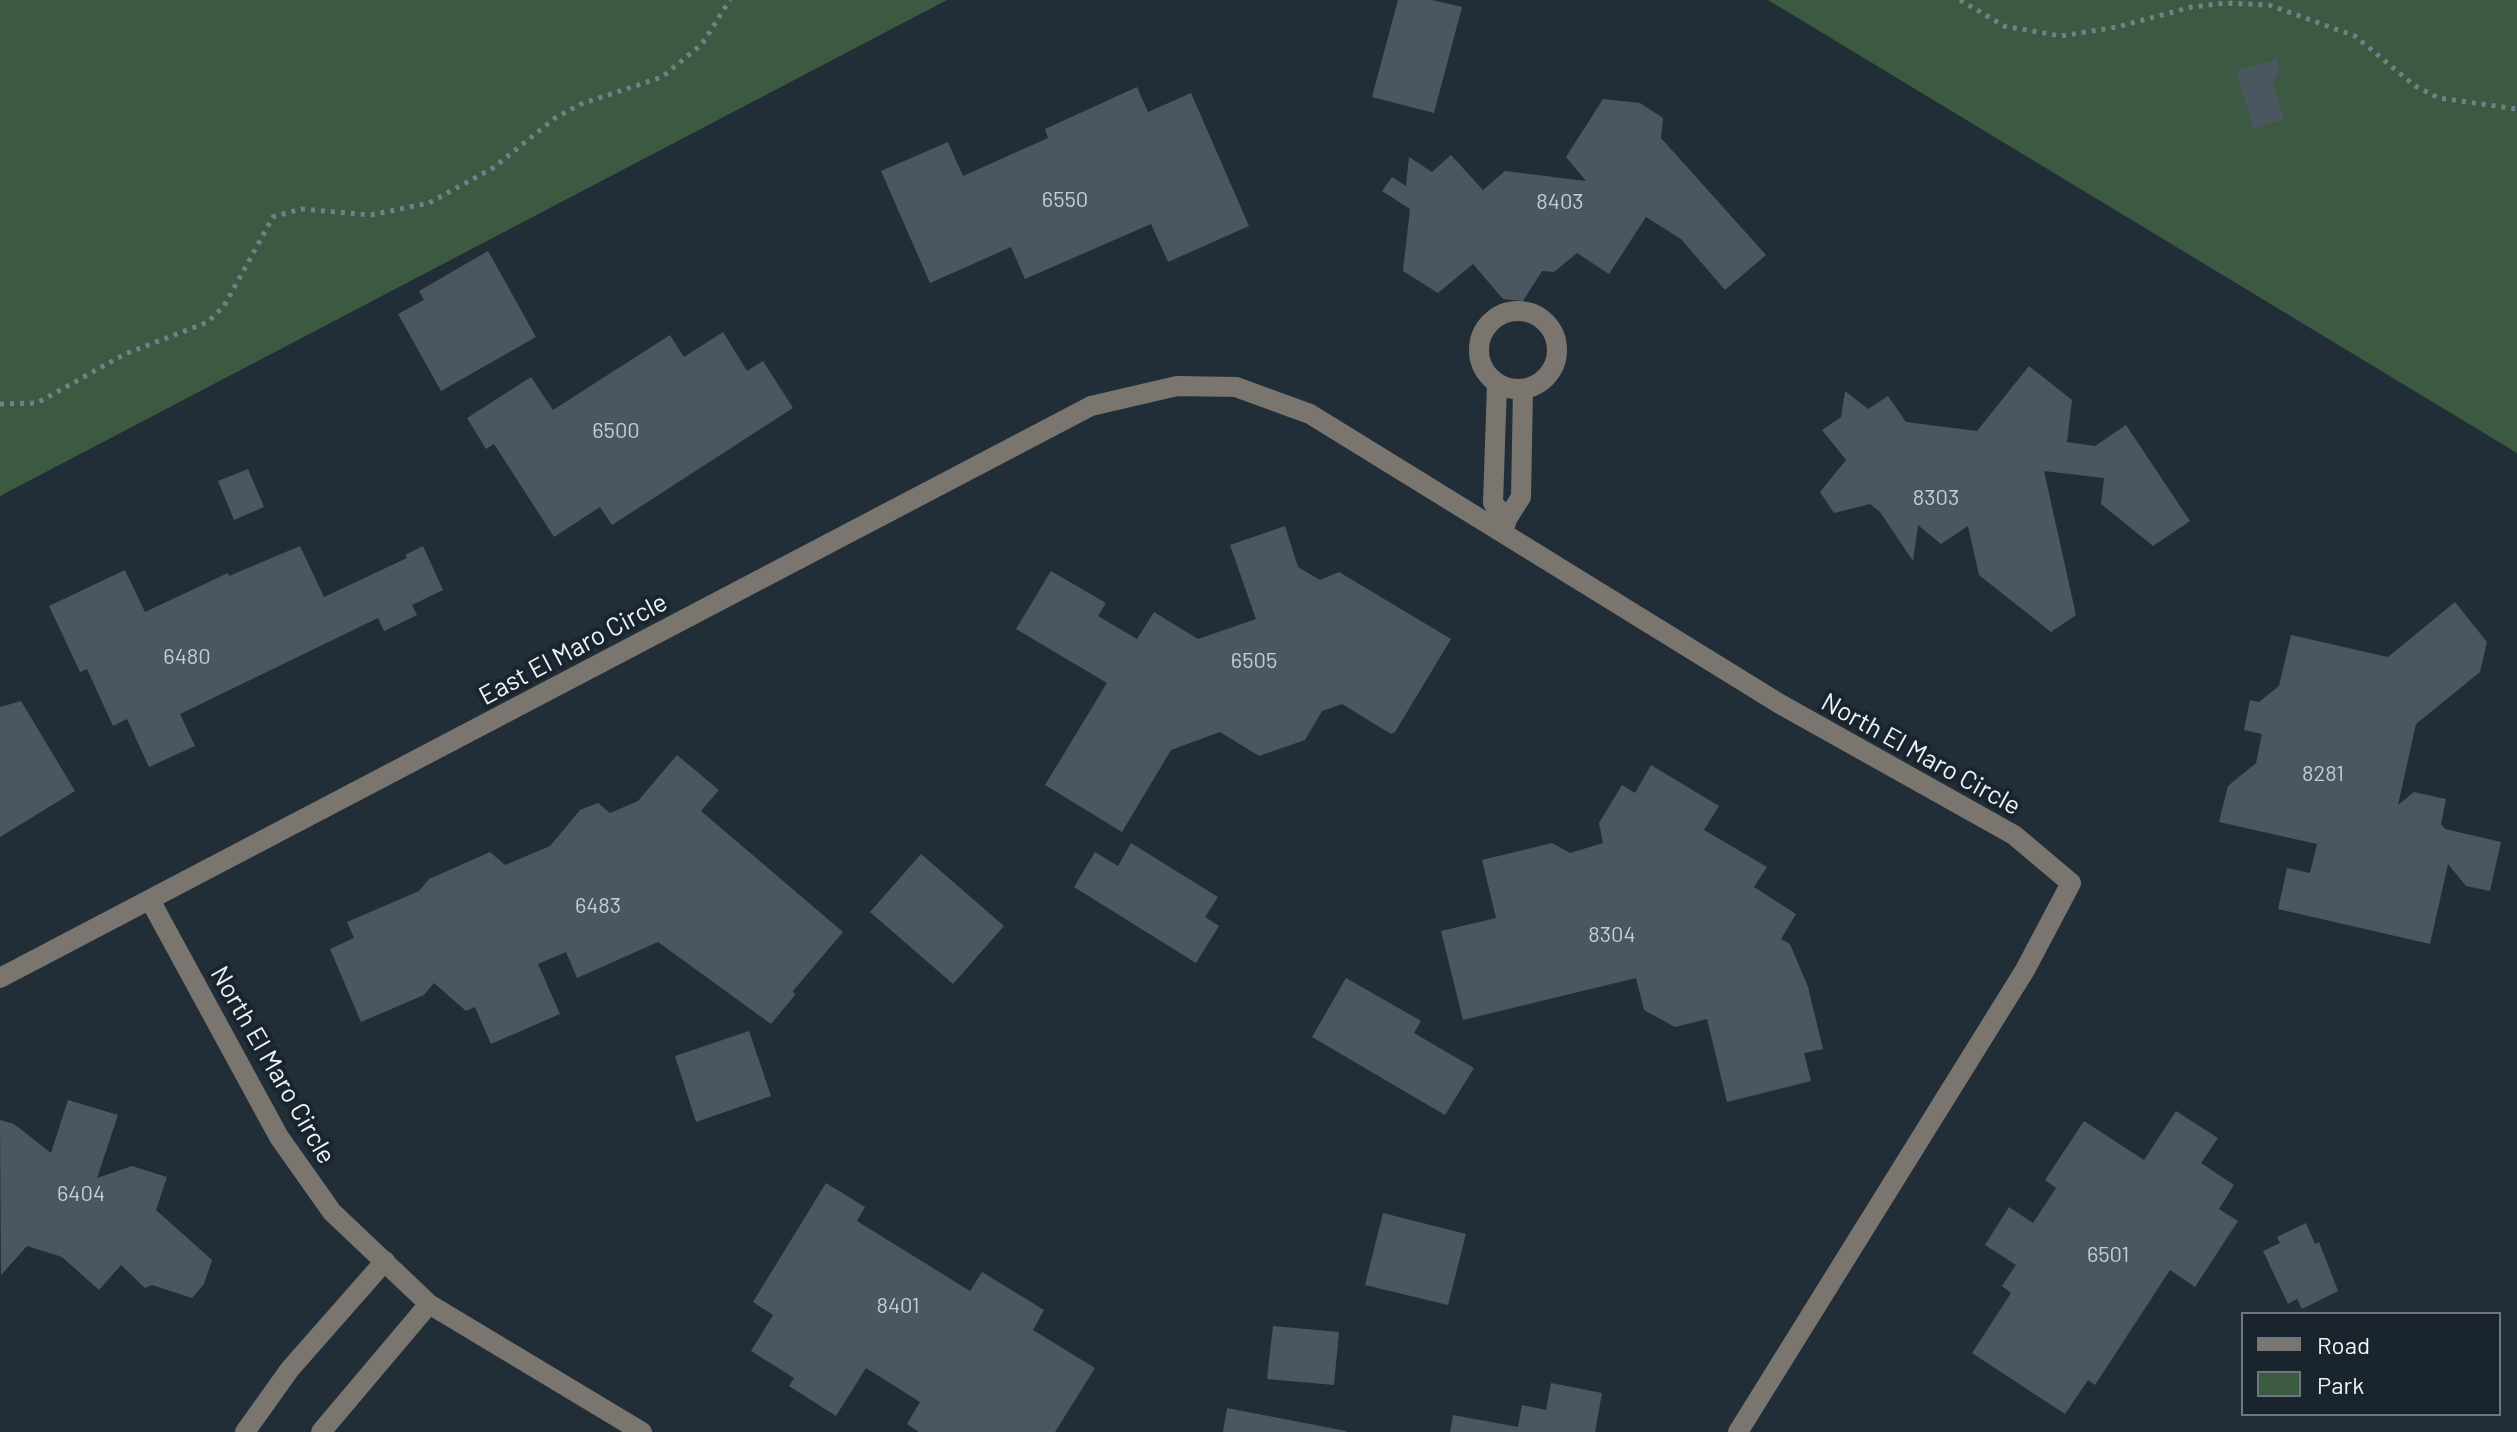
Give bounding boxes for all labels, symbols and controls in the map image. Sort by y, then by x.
house number: 6550 [1042,187,1088,213]
house number: 8403 [1536,189,1584,215]
house number: 6500 [592,418,640,444]
house number: 8303 [1913,485,1959,511]
street label: East El Maro Circle [474,586,672,712]
house number: 6480 [163,644,211,670]
house number: 6505 [1231,648,1277,674]
street label: North El Maro Circle [1816,686,2026,822]
house number: 8281 [2302,761,2344,787]
house number: 6483 [575,893,621,919]
house number: 8304 [1588,922,1636,948]
street label: North El Maro Circle [204,961,342,1169]
house number: 6404 [57,1181,105,1207]
house number: 6501 [2087,1242,2129,1268]
house number: 8401 [876,1293,920,1319]
legend [2241,1312,2501,1416]
text: Road [2317,1330,2370,1359]
text: Park [2317,1370,2364,1399]

